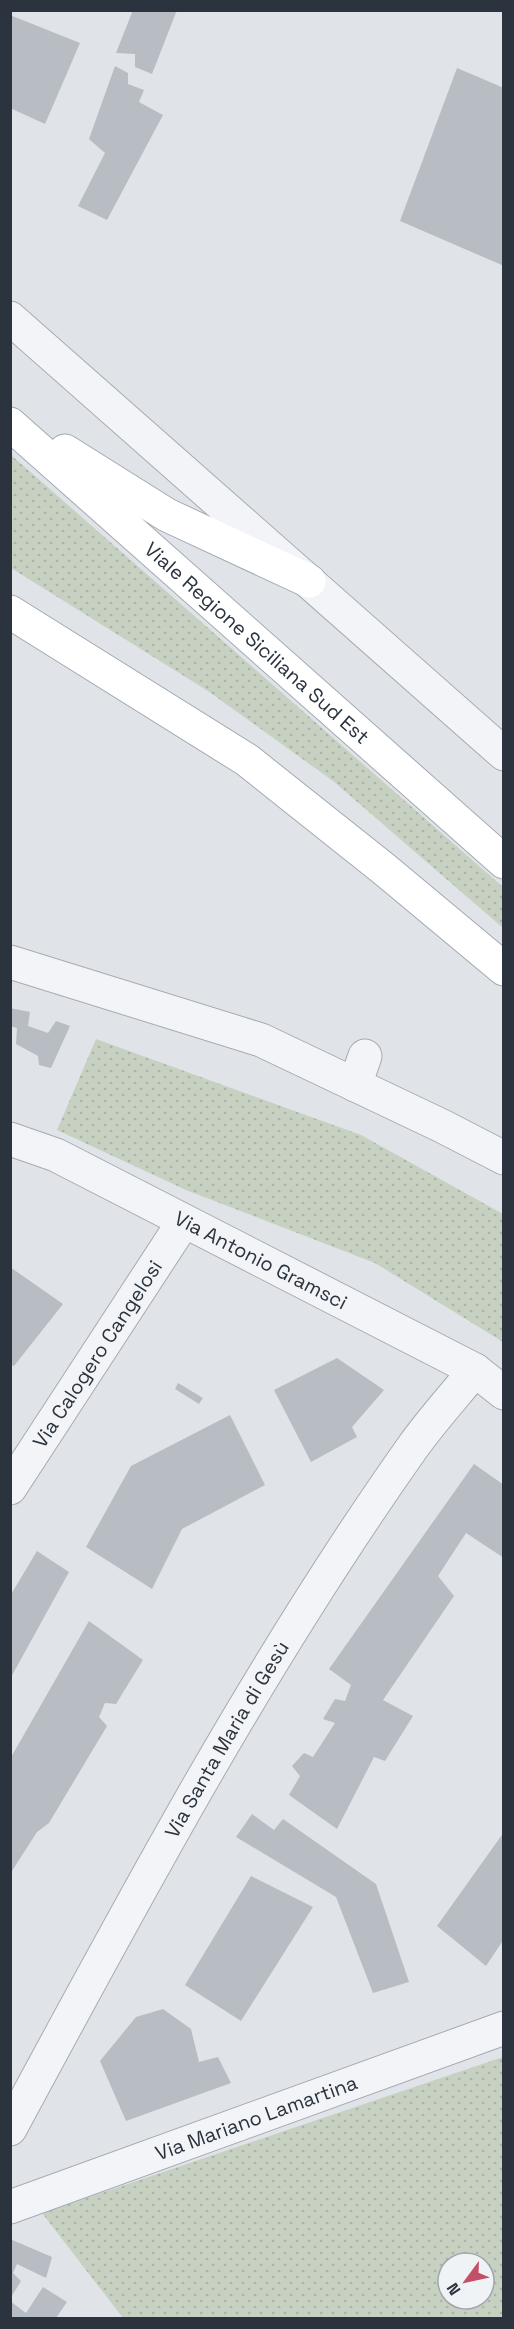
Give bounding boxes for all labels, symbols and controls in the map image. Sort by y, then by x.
street label: Viale Regione Siciliana Sud Est [139,536,375,750]
street label: Via Antonio Gramsci [170,1205,352,1315]
street label: Via Calogero Cangelosi [27,1255,168,1453]
street label: Via Santa Maria di Gesù [159,1636,295,1842]
street label: Via Mariano Lamartina [152,2069,361,2166]
north arrow [436,2251,496,2311]
text: N [442,2279,466,2299]

